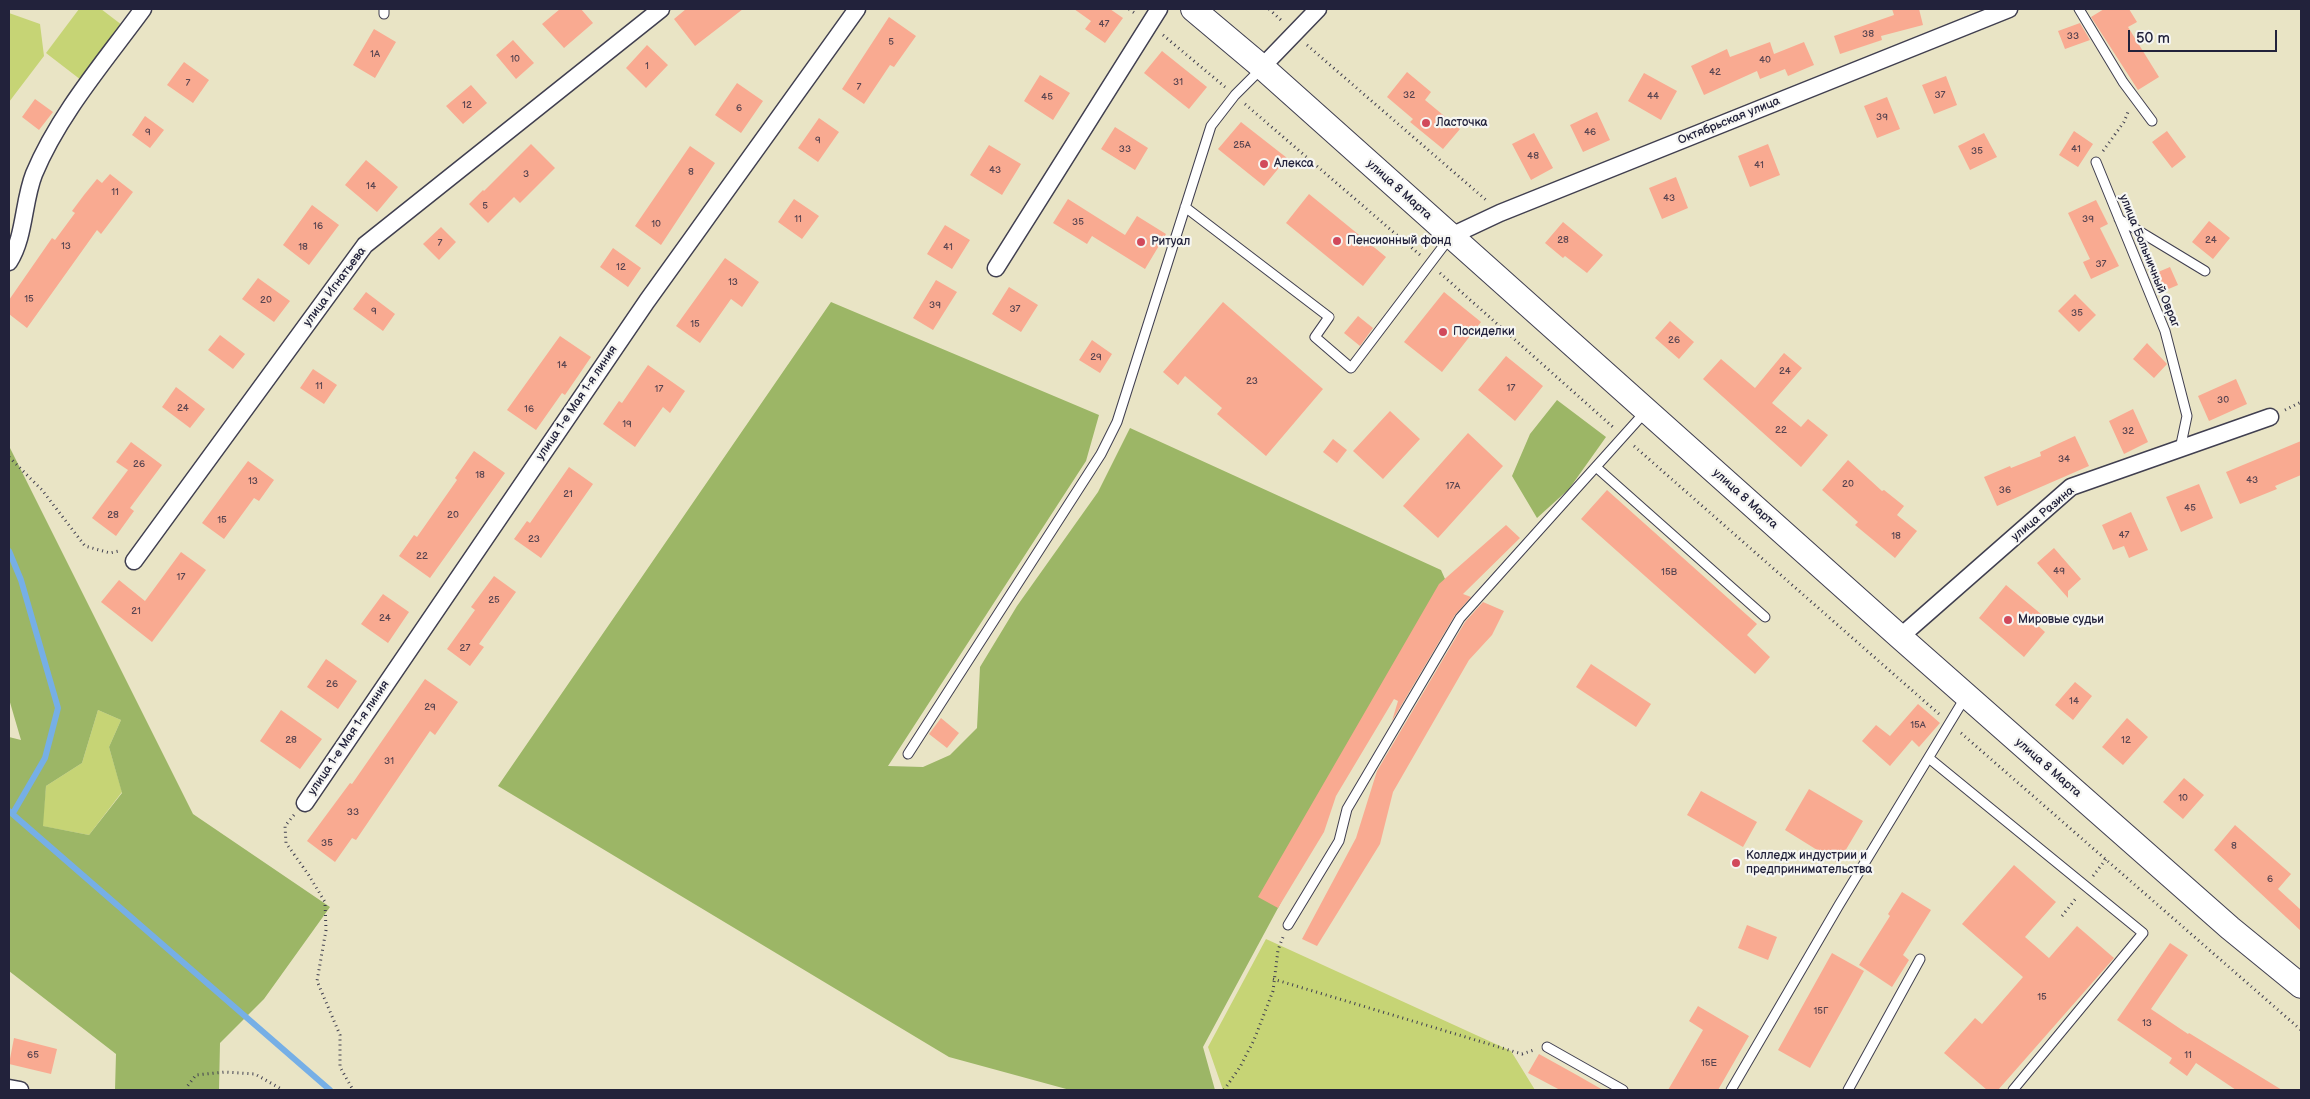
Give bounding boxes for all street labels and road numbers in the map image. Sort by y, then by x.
street label: Октябрьская улица [1676,94,1782,148]
street label: улица 8 Марта [1363,157,1435,223]
street label: улица Больничный Овраг [2116,192,2182,330]
street label: улица Игнатьева [301,245,369,329]
street label: улица 1-е Мая 1-я линия [533,343,621,463]
street label: улица 8 Марта [1709,466,1781,532]
street label: улица Разина [2009,484,2077,544]
street label: улица 1-е Мая 1-я линия [305,678,393,798]
street label: улица 8 Марта [2012,735,2084,801]

